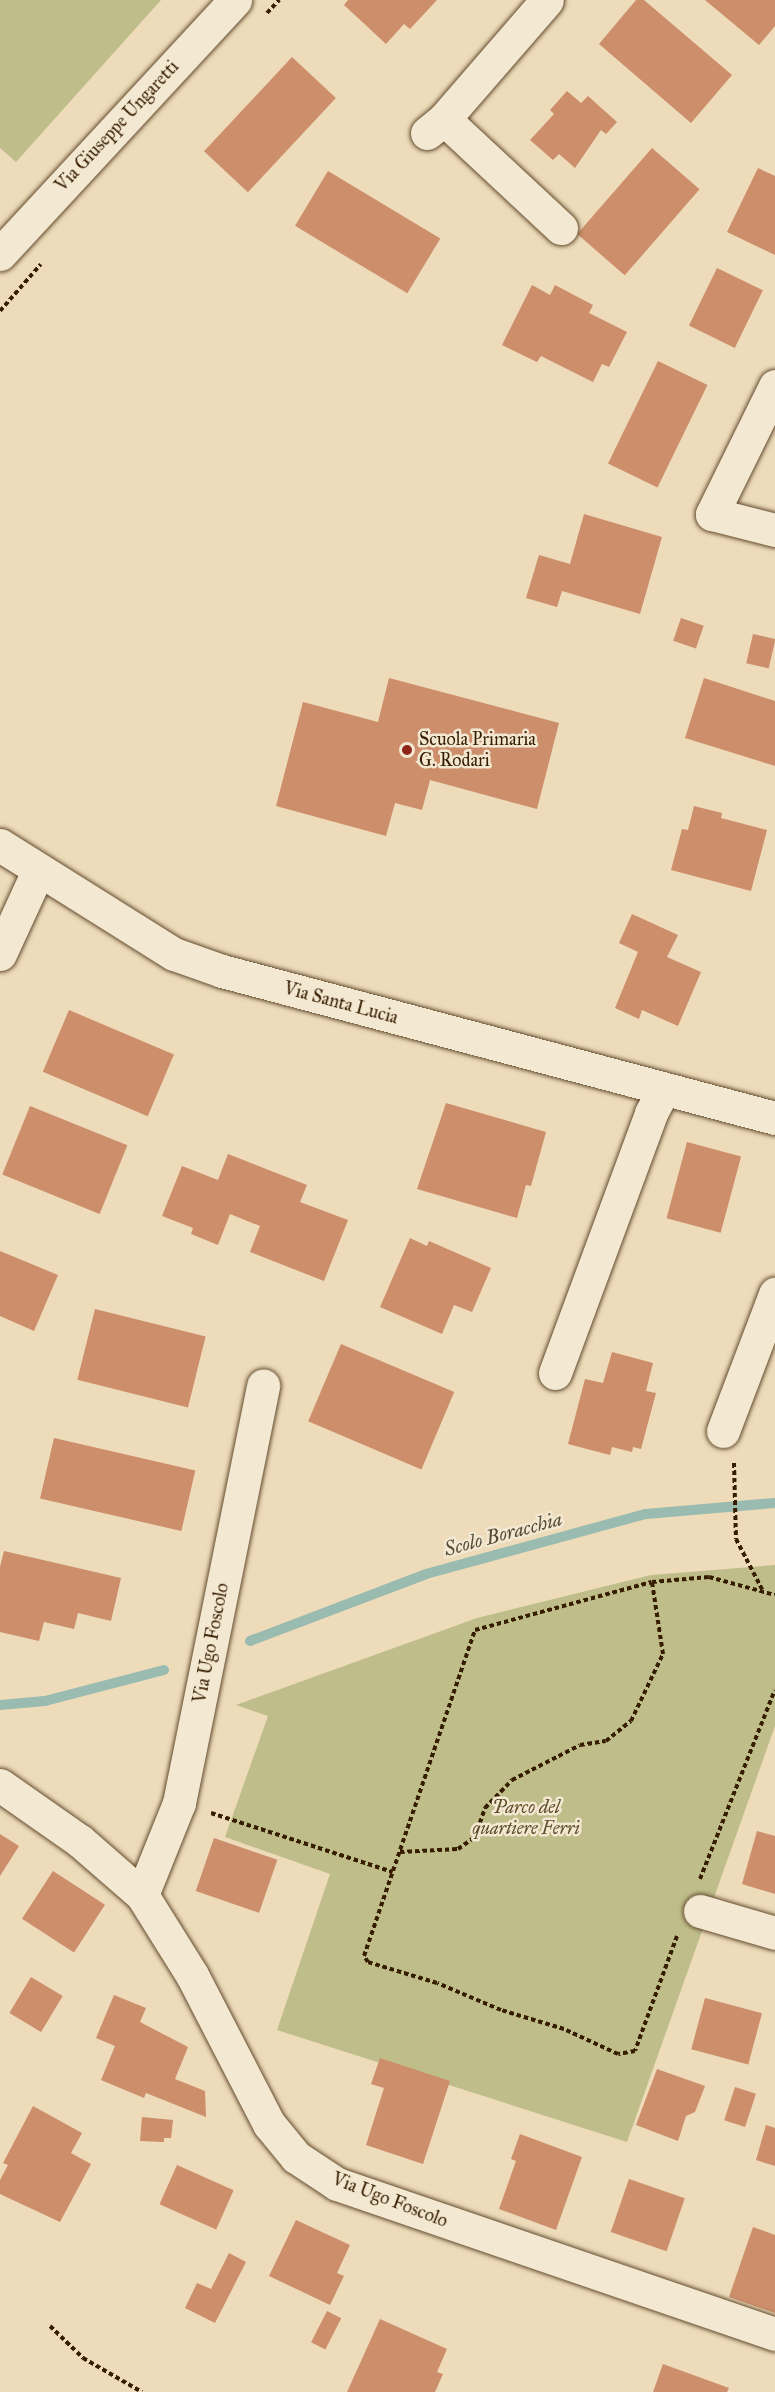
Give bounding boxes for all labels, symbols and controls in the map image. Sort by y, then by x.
street label: Via Giuseppe Ungaretti [51,56,183,196]
place label: Scuola Primaria G. Rodari [419,729,536,771]
marker: Scuola Primaria G. Rodari [400,743,414,757]
street label: Via Santa Lucia [281,977,401,1029]
water label: Scolo Boracchia [441,1507,565,1561]
street label: Via Ugo Foscolo [189,1581,233,1705]
park label: Parco del quartiere Ferri [472,1797,580,1840]
street label: Via Ugo Foscolo [329,2168,451,2232]

